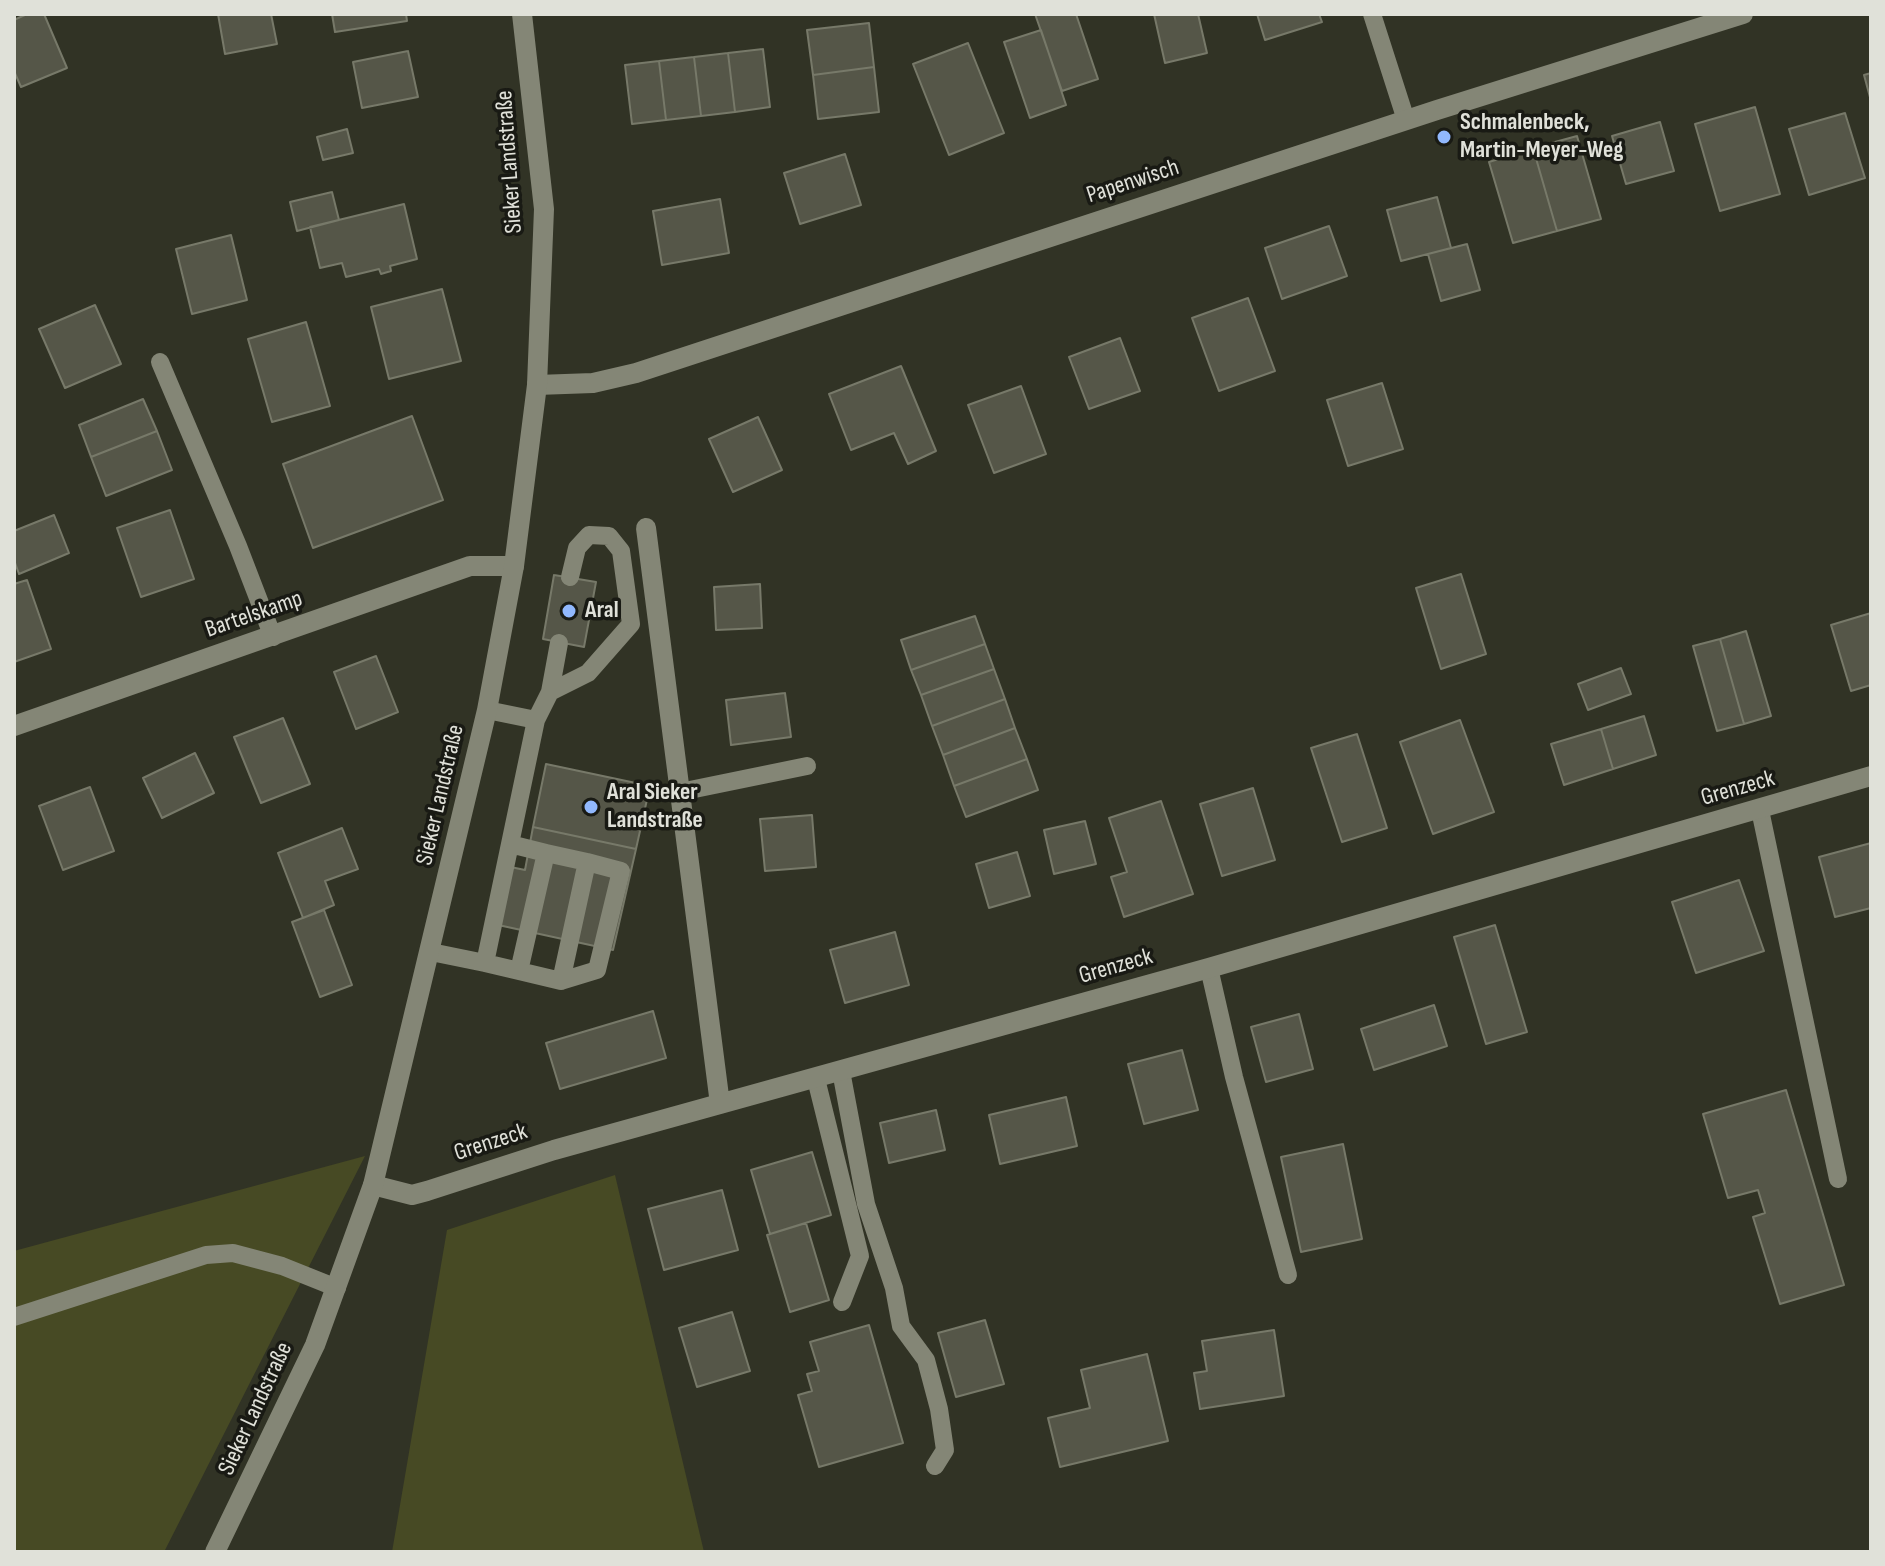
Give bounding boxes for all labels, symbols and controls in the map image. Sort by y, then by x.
street label: Sieker Landstraße [491,90,529,234]
place label: Schmalenbeck, Martin-Meyer-Weg [1460,109,1623,165]
marker: Schmalenbeck, Martin-Meyer-Weg [1435,128,1453,146]
street label: Papenwisch [1083,154,1183,210]
street label: Bartelskamp [202,585,306,645]
place label: Aral [585,597,619,625]
marker: Aral [560,602,578,620]
street label: Sieker Landstraße [411,722,471,868]
street label: Grenzeck [1698,765,1778,813]
place label: Aral Sieker Landstraße [607,779,703,835]
marker: Aral Sieker Landstraße [582,798,600,816]
street label: Grenzeck [1076,943,1156,991]
street label: Grenzeck [451,1118,531,1168]
street label: Sieker Landstraße [213,1338,299,1480]

